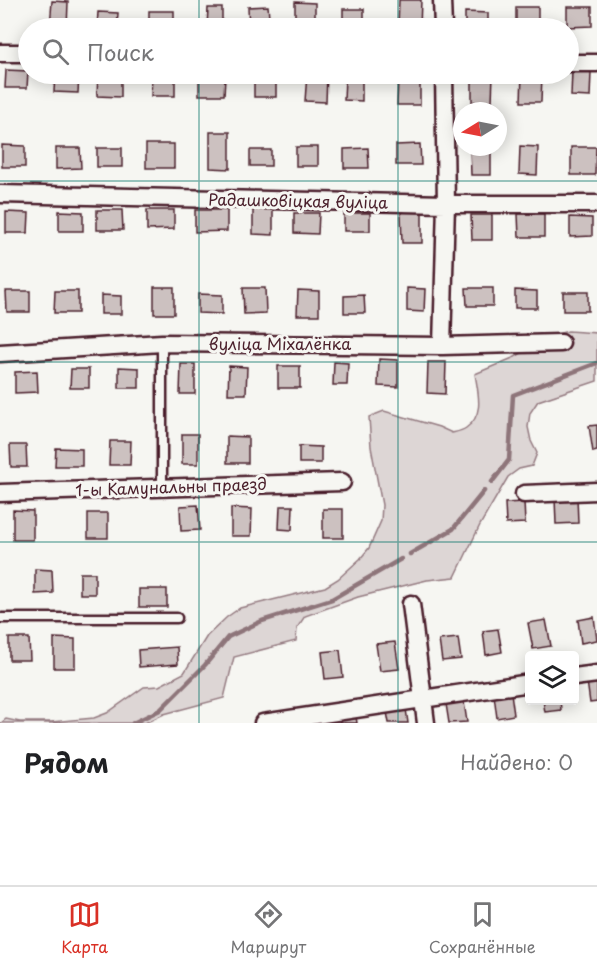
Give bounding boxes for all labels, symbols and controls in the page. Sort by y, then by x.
search box [18,18,579,84]
icon: search [39,35,72,68]
text: Поиск [87,35,154,68]
north arrow [453,102,507,156]
street label: Радашковіцкая вуліца [208,186,388,214]
street label: вуліца Міхалёнка [209,331,351,355]
street label: 1-ы Камунальны праезд [75,471,267,501]
map controls [525,651,579,705]
button: layers [525,651,579,705]
text: Рядом [24,743,109,782]
text: Найдено: 0 [460,747,573,777]
tab: Карта [61,898,108,958]
tab: Маршрут [231,898,306,958]
tab: Сохранённые [429,898,536,958]

